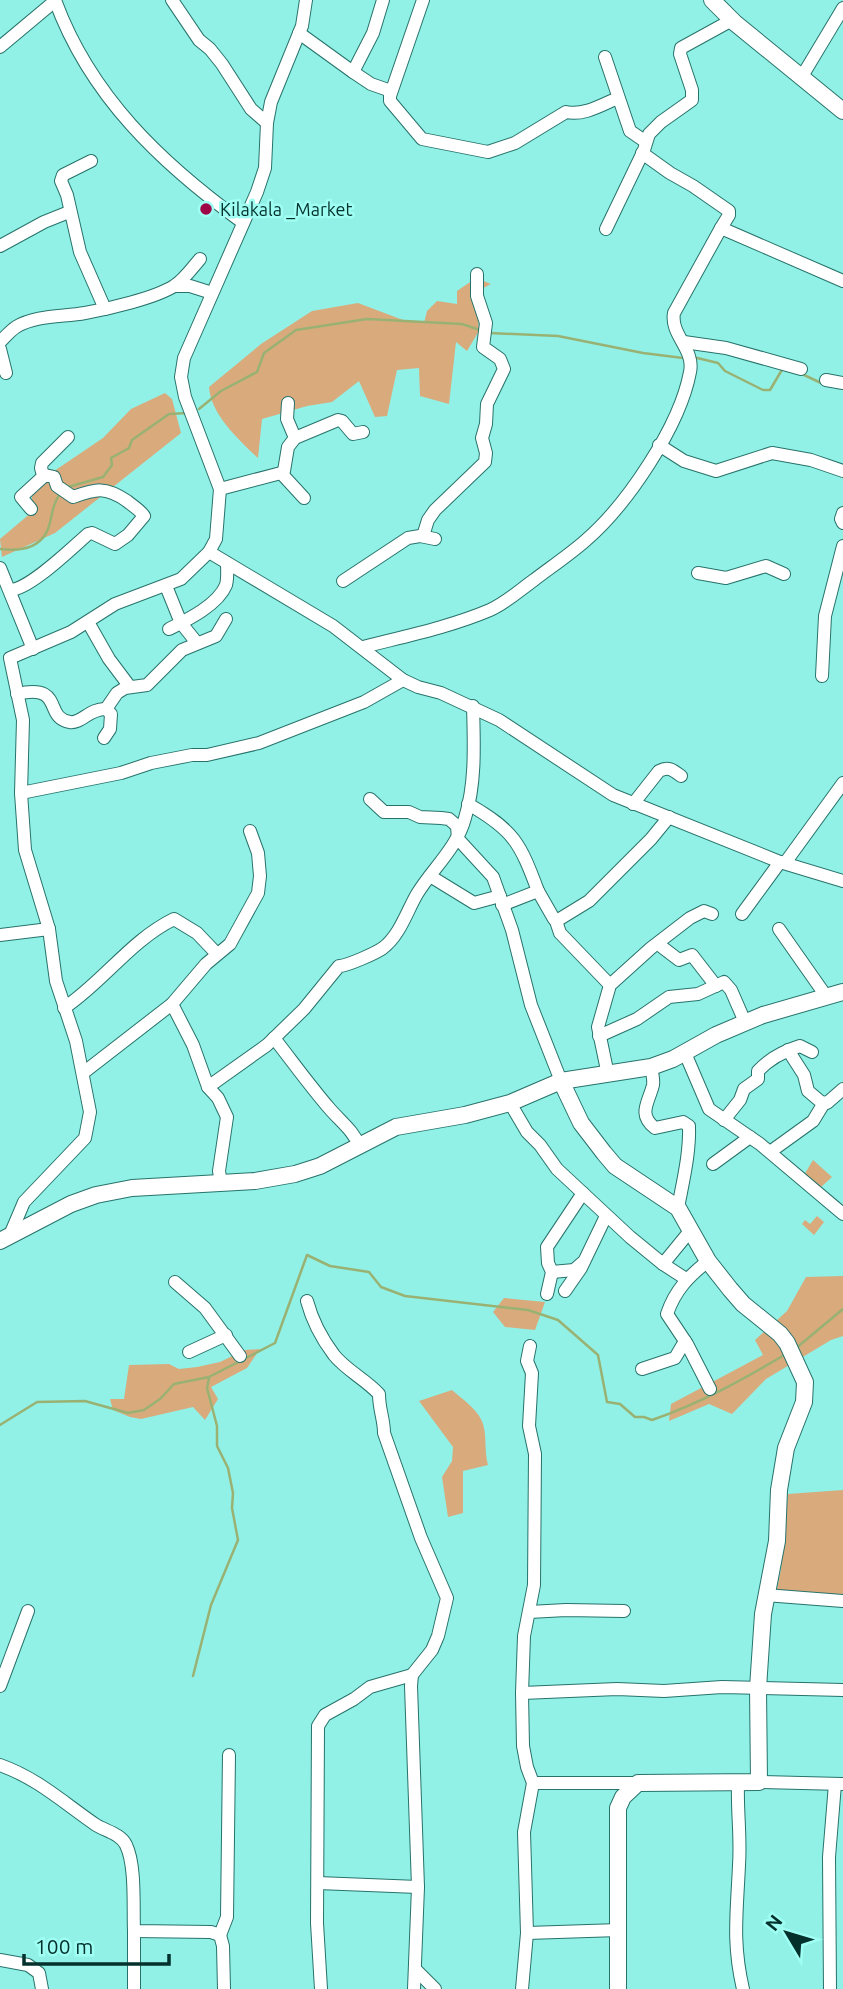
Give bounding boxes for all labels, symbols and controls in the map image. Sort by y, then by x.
place label: Kilakala _Market [220,199,353,220]
marker: Kilakala _Market [198,201,214,217]
north arrow [752,1898,822,1968]
text: N [761,1910,787,1935]
scale bar [24,1923,170,1967]
text: 100 m [35,1934,93,1958]

